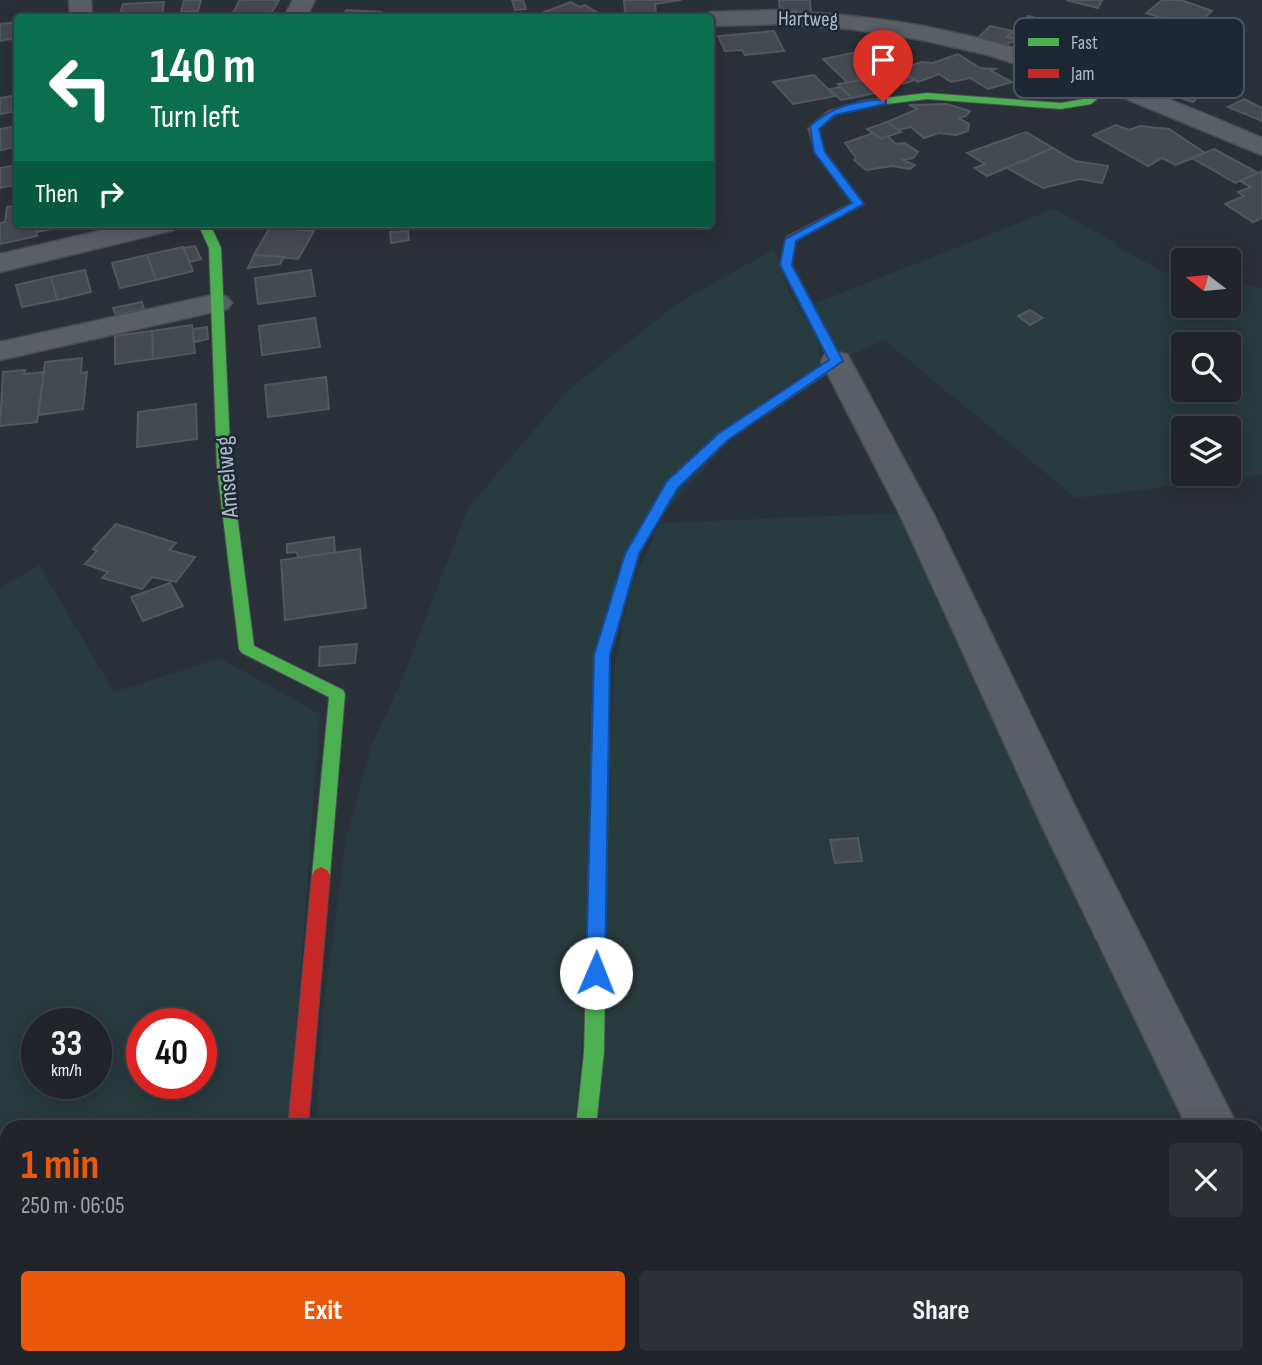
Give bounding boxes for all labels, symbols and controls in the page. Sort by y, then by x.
street label: Hartweg [778,6,838,32]
legend [1014,18,1244,98]
pin [853,30,913,102]
text: Fast [1071,32,1098,55]
text: 140 m [150,38,256,97]
icon: arrive [864,41,902,79]
icon: left [35,42,126,133]
text: Jam [1070,63,1094,86]
text: Turn left [150,98,240,137]
icon: right [92,175,130,213]
text: Then [35,179,78,210]
north arrow [1171,248,1241,318]
map controls [1171,248,1241,486]
button: search [1171,332,1241,402]
button: layers [1171,416,1241,486]
street label: Amselweg [209,435,245,520]
position arrow [559,936,633,1010]
speed limit sign: 40 [126,1008,217,1099]
text: 33 [51,1023,82,1066]
text: km/h [51,1060,82,1081]
text: 1 min [21,1140,99,1191]
button: close [1169,1143,1243,1217]
text: 250 m · 06:05 [21,1192,124,1220]
button: Exit [21,1271,625,1351]
button: Share [639,1271,1243,1351]

